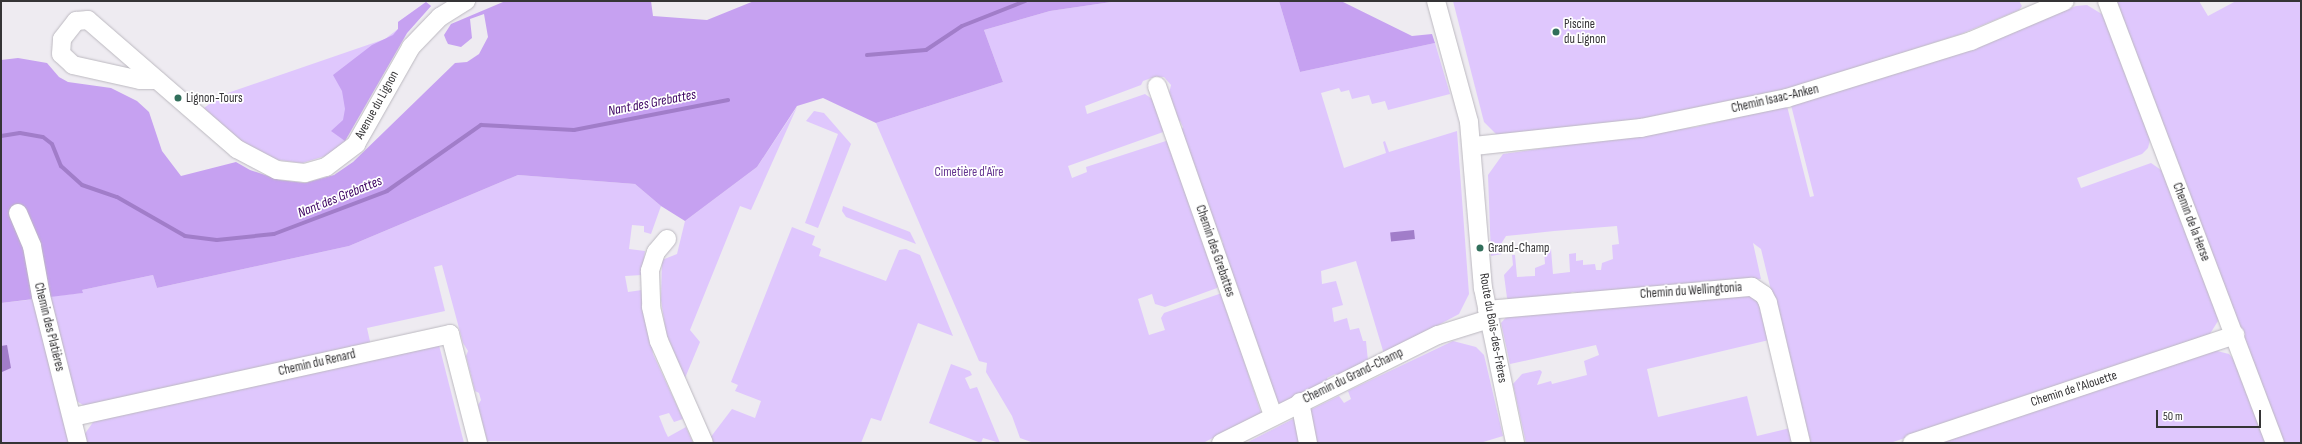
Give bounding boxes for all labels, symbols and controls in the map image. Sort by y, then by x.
place label: Piscine du Lignon [1564,17,1606,48]
marker: Piscine du Lignon [1551,27,1561,37]
street label: Avenue du Lignon [352,68,402,142]
street label: Chemin Isaac-Anken [1730,81,1820,117]
water label: Nant des Grebattes [607,86,697,120]
place label: Lignon-Tours [186,90,243,106]
marker: Lignon-Tours [173,93,183,103]
park label: Cimetière d'Aïre [935,164,1003,180]
water label: Nant des Grebattes [295,172,385,222]
street label: Chemin de la Herse [2169,180,2213,264]
street label: Chemin des Grebattes [1192,203,1238,299]
place label: Grand-Champ [1488,240,1549,256]
marker: Grand-Champ [1475,243,1485,253]
street label: Route du Bois-des-Frères [1476,272,1510,384]
street label: Chemin du Wellingtonia [1639,280,1743,302]
street label: Chemin des Platières [30,281,68,373]
street label: Chemin du Grand-Champ [1300,345,1406,407]
street label: Chemin du Renard [277,347,357,379]
street label: Chemin de l'Alouette [2029,368,2119,410]
scale bar [2158,402,2263,428]
text: 50 m [2163,409,2183,424]

